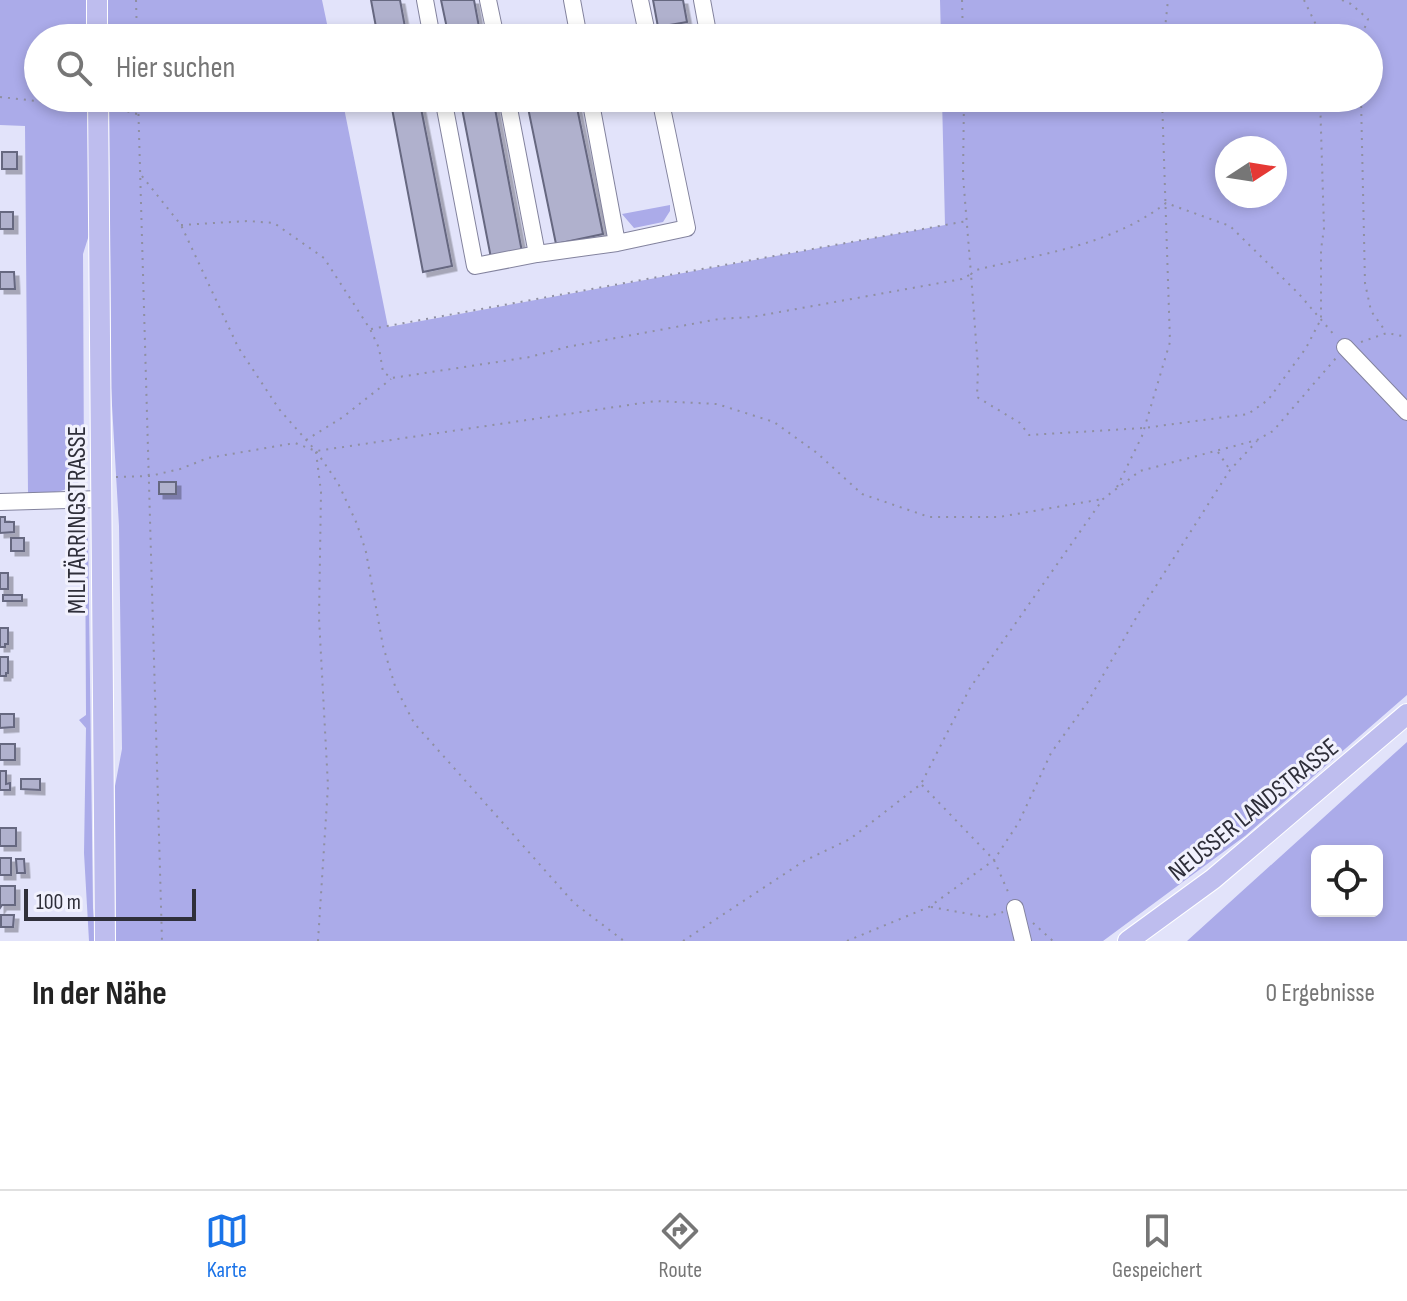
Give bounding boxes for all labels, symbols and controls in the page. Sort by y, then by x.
search box [24,24,1383,112]
icon: search [52,46,96,90]
text: Hier suchen [116,50,235,86]
north arrow [1215,136,1287,208]
street label: MILITÄRRINGSTRASSE [62,426,93,614]
street label: NEUSSER LANDSTRASSE [1163,732,1345,888]
map controls [1311,845,1383,917]
button: locate [1311,845,1383,917]
scale bar [24,885,196,921]
text: 100 m [36,889,81,916]
text: In der Nähe [32,973,167,1014]
text: 0 Ergebnisse [1265,978,1375,1009]
tab: Karte [205,1209,249,1284]
tab: Route [658,1209,702,1284]
tab: Gespeichert [1112,1209,1202,1284]

